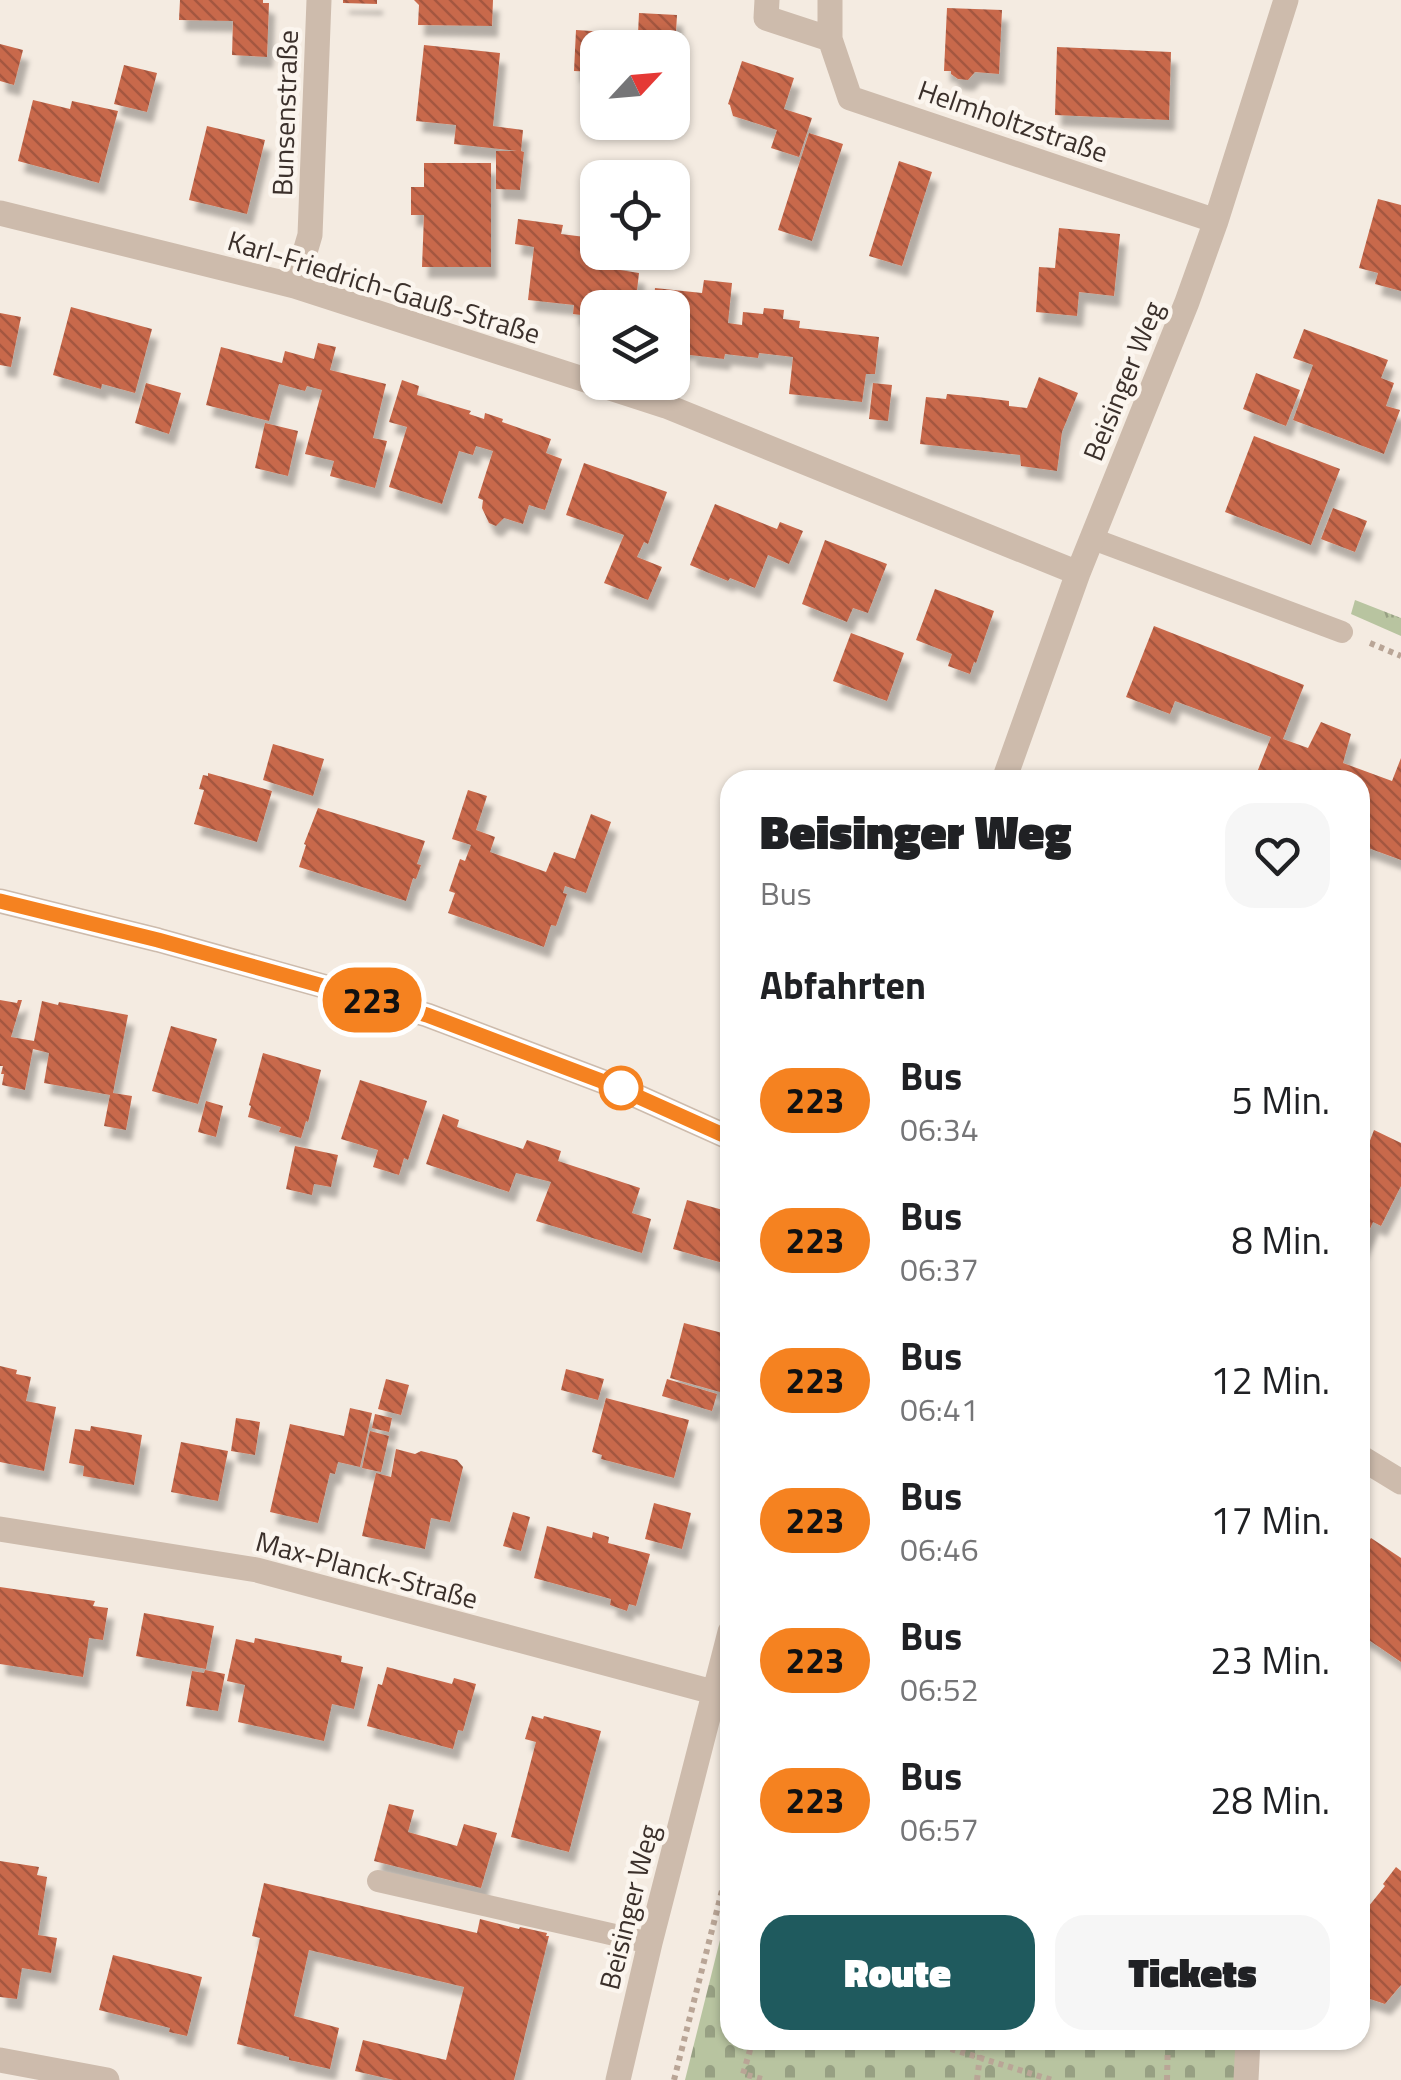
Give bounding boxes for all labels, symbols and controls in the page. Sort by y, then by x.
street label: Bunsenstraße [260,29,309,197]
north arrow [580,30,690,140]
map controls [580,30,690,400]
street label: Helmholtzstraße [912,68,1114,173]
button: locate [580,160,690,270]
street label: Karl-Friedrich-Gauß-Straße [222,218,546,355]
button: layers [580,290,690,400]
street label: Beisinger Weg [1071,294,1174,467]
text: Beisinger Weg [760,795,1071,868]
button: heart [1225,803,1330,908]
text: Bus [760,869,812,917]
text: Abfahrten [760,956,926,1014]
line badge: 223 [314,968,430,1032]
text: 223 [343,973,401,1027]
text: Bus [900,1047,962,1105]
unlabelled marker [600,1067,642,1109]
text: 5 Min. [1232,1071,1330,1129]
text: 223 [786,1073,844,1127]
text: 06:34 [900,1105,979,1153]
text: Bus [900,1187,962,1245]
text: 8 Min. [1232,1211,1330,1269]
text: 223 [786,1213,844,1267]
text: 06:37 [900,1245,979,1293]
text: Bus [900,1327,962,1385]
text: 12 Min. [1210,1351,1330,1409]
text: 223 [786,1353,844,1407]
text: 06:41 [900,1385,979,1433]
text: Bus [900,1467,962,1525]
text: 17 Min. [1210,1491,1330,1549]
text: 223 [786,1493,844,1547]
street label: Max-Planck-Straße [251,1519,483,1620]
text: 06:46 [900,1525,979,1573]
text: Bus [900,1607,962,1665]
text: 23 Min. [1210,1631,1330,1689]
text: 223 [786,1633,844,1687]
text: 06:52 [900,1665,979,1713]
text: Bus [900,1747,962,1805]
text: 28 Min. [1210,1771,1330,1829]
text: 223 [786,1773,844,1827]
text: 06:57 [900,1805,979,1853]
street label: Beisinger Weg [587,1820,670,1994]
button: Route [760,1915,1035,2030]
button: Tickets [1055,1915,1330,2030]

